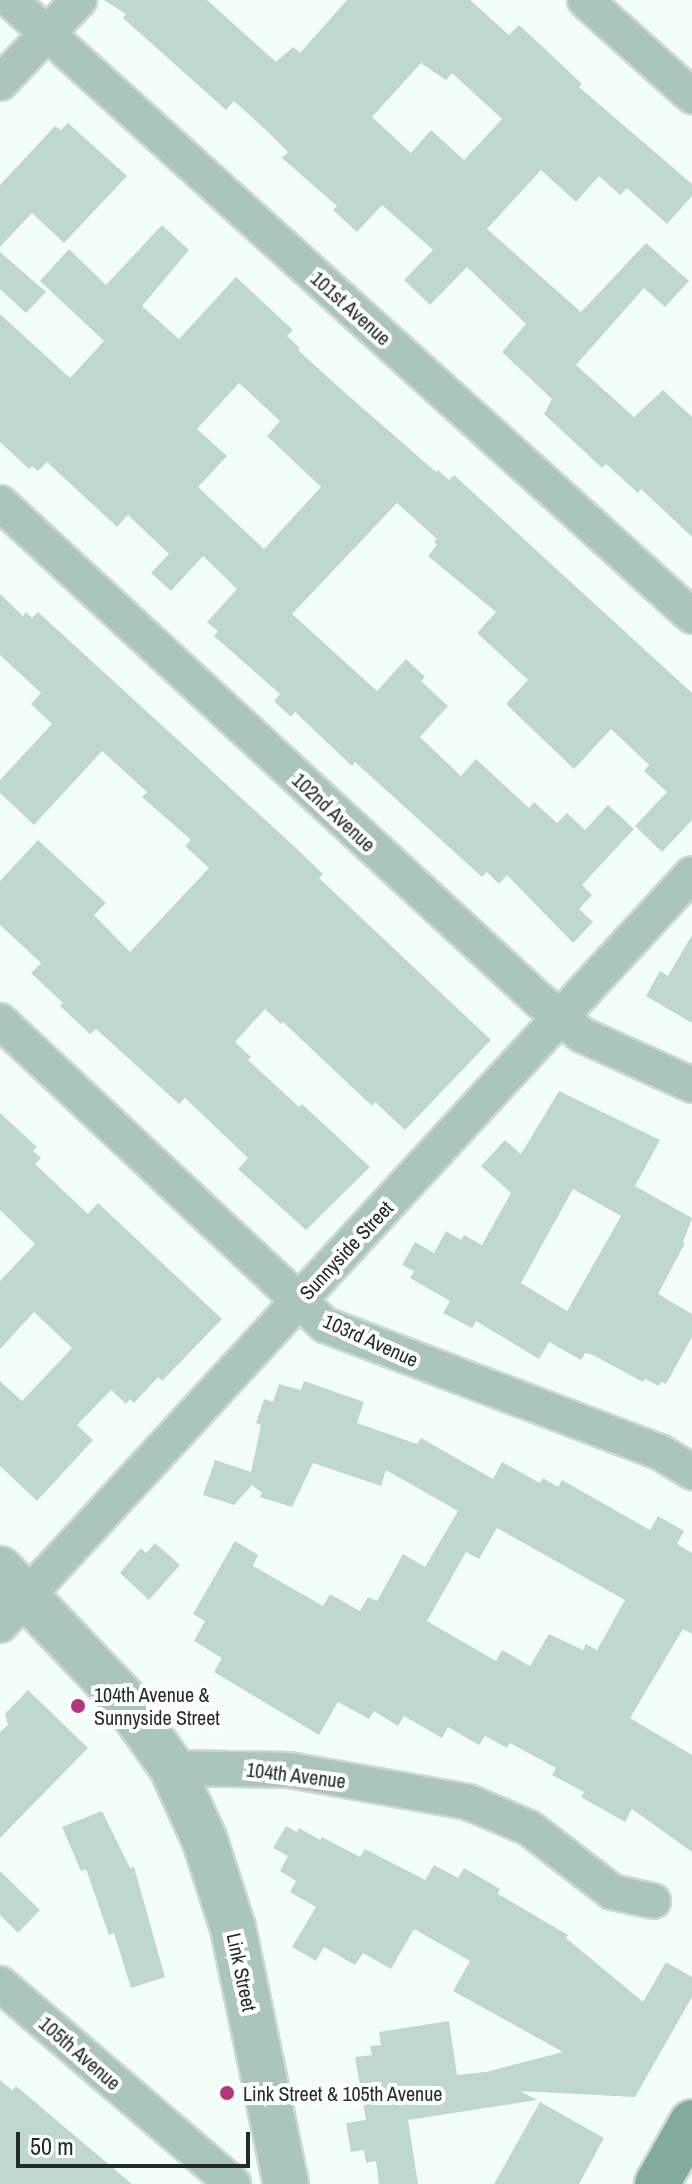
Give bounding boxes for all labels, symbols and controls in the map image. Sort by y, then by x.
street label: 101st Avenue [306,266,396,350]
street label: 102nd Avenue [287,767,381,857]
street label: Sunnyside Street [294,1196,398,1304]
street label: 103rd Avenue [320,1308,422,1372]
place label: 104th Avenue & Sunnyside Street [94,1682,220,1729]
marker: 104th Avenue & Sunnyside Street [69,1697,87,1715]
street label: 104th Avenue [244,1757,348,1793]
street label: Link Street [222,1931,262,2013]
street label: 105th Avenue [34,2011,126,2095]
place label: Link Street & 105th Avenue [243,2081,443,2105]
marker: Link Street & 105th Avenue [218,2084,236,2102]
scale bar [20,2116,254,2166]
text: 50 m [30,2130,74,2162]

